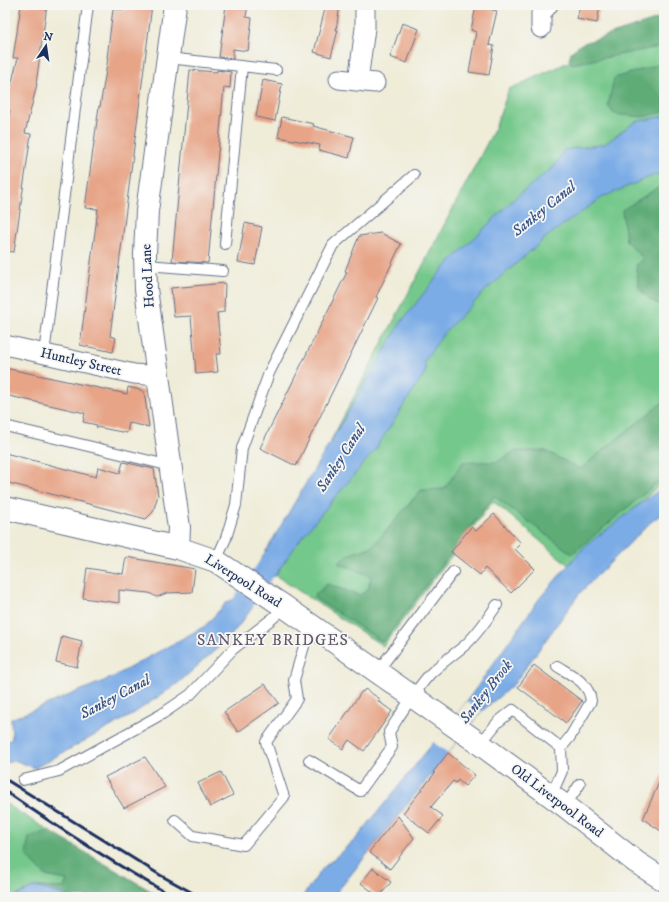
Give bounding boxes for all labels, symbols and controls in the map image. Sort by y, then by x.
north arrow [26,26,66,66]
text: N [42,29,54,45]
water label: Sankey Canal [507,176,581,241]
street label: Hood Lane [137,243,159,309]
street label: Huntley Street [39,344,124,380]
water label: Sankey Canal [312,419,371,496]
street label: Liverpool Road [201,550,285,612]
district label: SANKEY BRIDGES [197,630,349,650]
water label: Sankey Brook [455,656,517,728]
water label: Sankey Canal [76,670,155,724]
street label: Old Liverpool Road [507,760,607,842]

